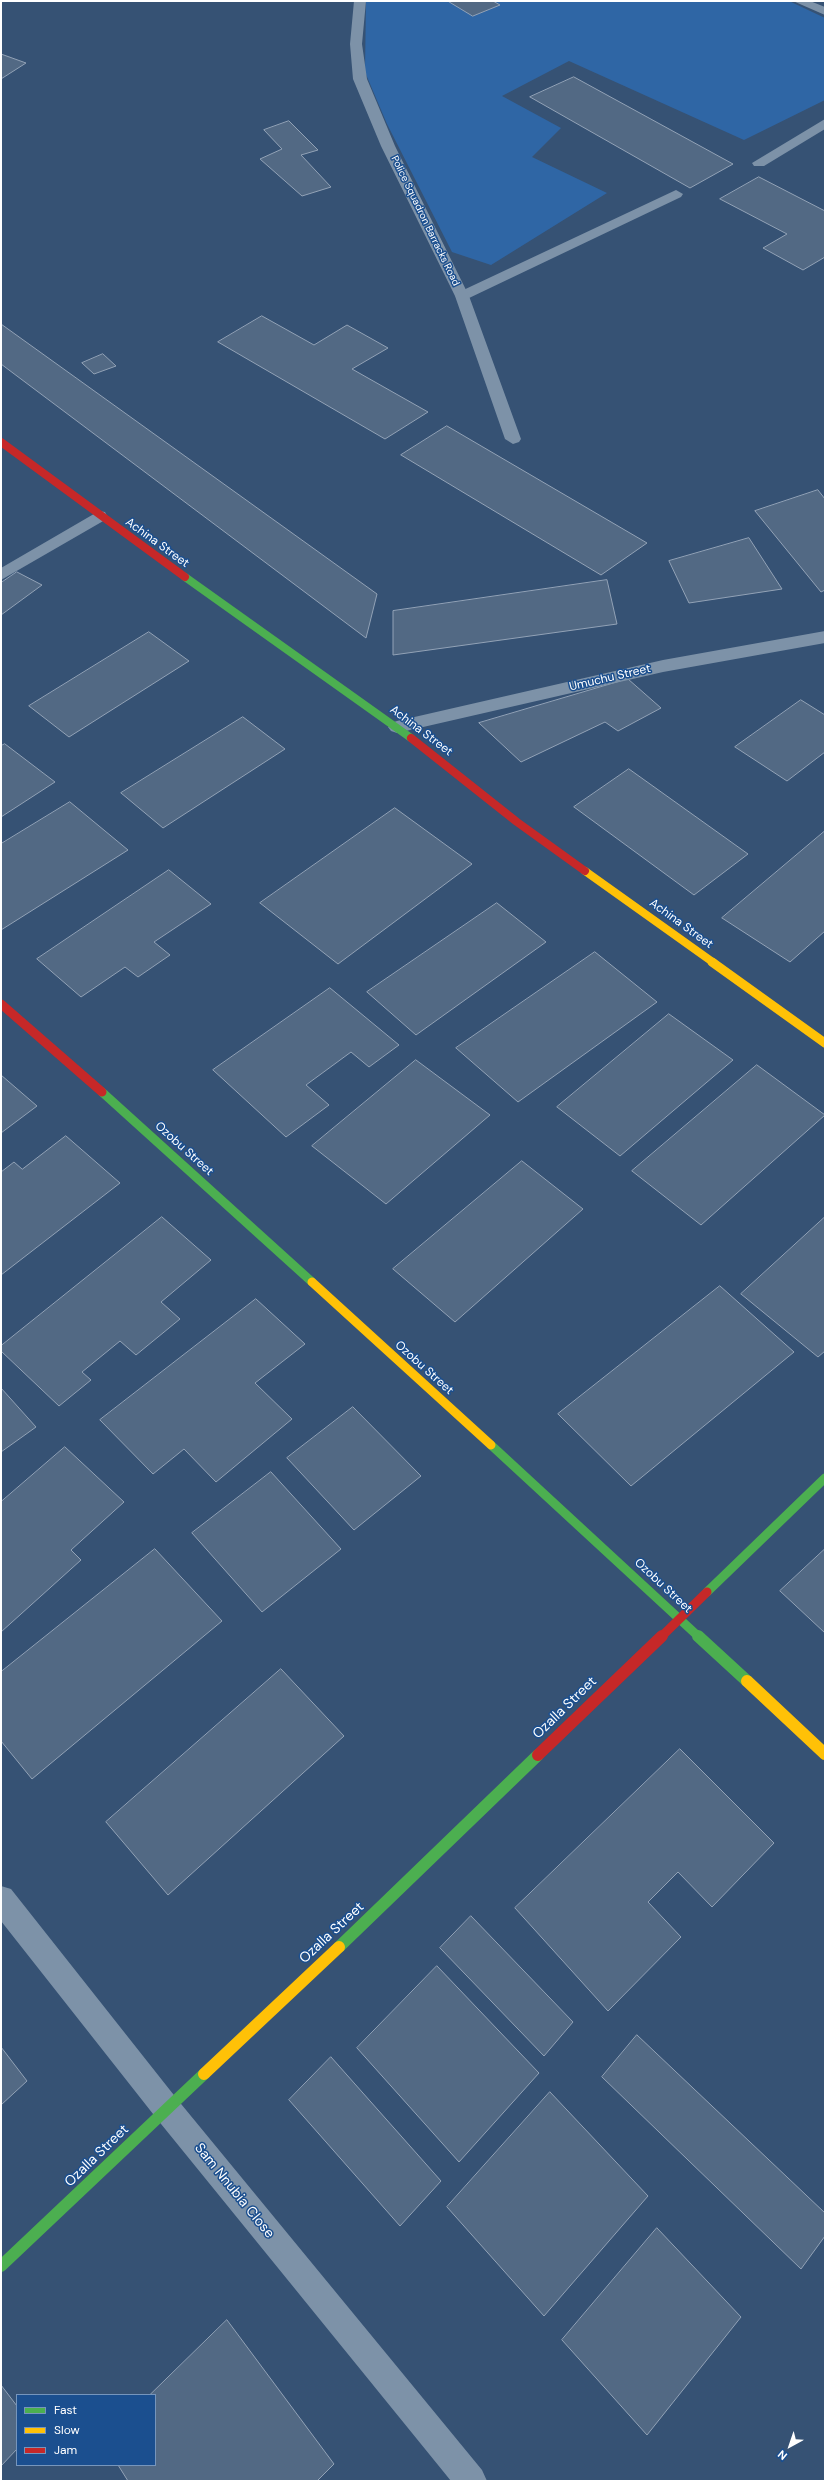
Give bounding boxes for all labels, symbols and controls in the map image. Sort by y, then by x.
street label: Police Squadron Barracks Road [388,154,462,288]
street label: Achina Street [122,515,192,571]
street label: Umuchu Street [568,662,652,694]
street label: Achina Street [387,703,455,759]
street label: Achina Street [646,896,716,952]
street label: Ozobu Street [152,1119,216,1179]
street label: Ozobu Street [392,1338,456,1398]
street label: Ozobu Street [631,1556,695,1616]
street label: Ozalla Street [530,1673,600,1743]
street label: Ozalla Street [296,1899,368,1967]
street label: Ozalla Street [62,2121,132,2191]
street label: Sam Nnubia Close [190,2140,278,2242]
legend [16,2394,156,2466]
text: Fast [54,2402,77,2418]
text: Slow [54,2422,80,2438]
north arrow [770,2426,810,2466]
text: Jam [54,2442,77,2458]
text: N [775,2447,790,2463]

